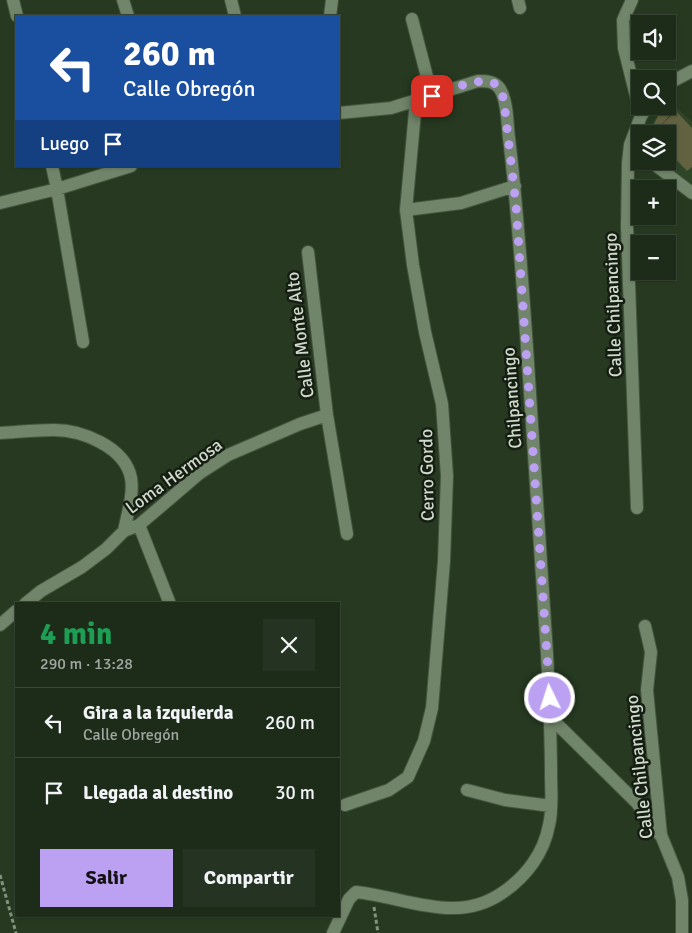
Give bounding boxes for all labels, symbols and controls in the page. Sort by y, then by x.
map controls [631,15,676,280]
button: sound [631,15,676,60]
text: 260 m [123,32,216,75]
icon: left [40,35,105,100]
button: search [631,70,676,115]
text: Calle Obregón [123,75,255,102]
pin [411,75,453,117]
icon: arrive [418,82,446,110]
button: layers [631,125,676,170]
icon: arrive [99,130,127,158]
text: Luego [40,132,89,156]
button: + [631,180,676,225]
street label: Calle Chilpancingo [599,232,627,378]
button: − [631,235,676,280]
street label: Calle Monte Alto [281,271,319,399]
street label: Chilpancingo [497,347,527,449]
street label: Cerro Gordo [415,429,439,521]
street label: Loma Hermosa [121,434,227,518]
text: 4 min [40,616,112,653]
button: close [263,619,315,671]
text: 290 m · 13:28 [40,654,133,674]
position arrow [523,671,575,723]
street label: Calle Chilpancingo [621,694,657,840]
text: Gira a la izquierda [83,701,233,725]
icon: left [40,709,68,737]
text: 260 m [265,711,315,735]
text: Calle Obregón [83,725,179,745]
icon: arrive [40,779,68,807]
text: Llegada al destino [83,781,233,805]
text: 30 m [275,781,315,805]
button: Salir [40,849,173,907]
button: Compartir [183,849,315,907]

